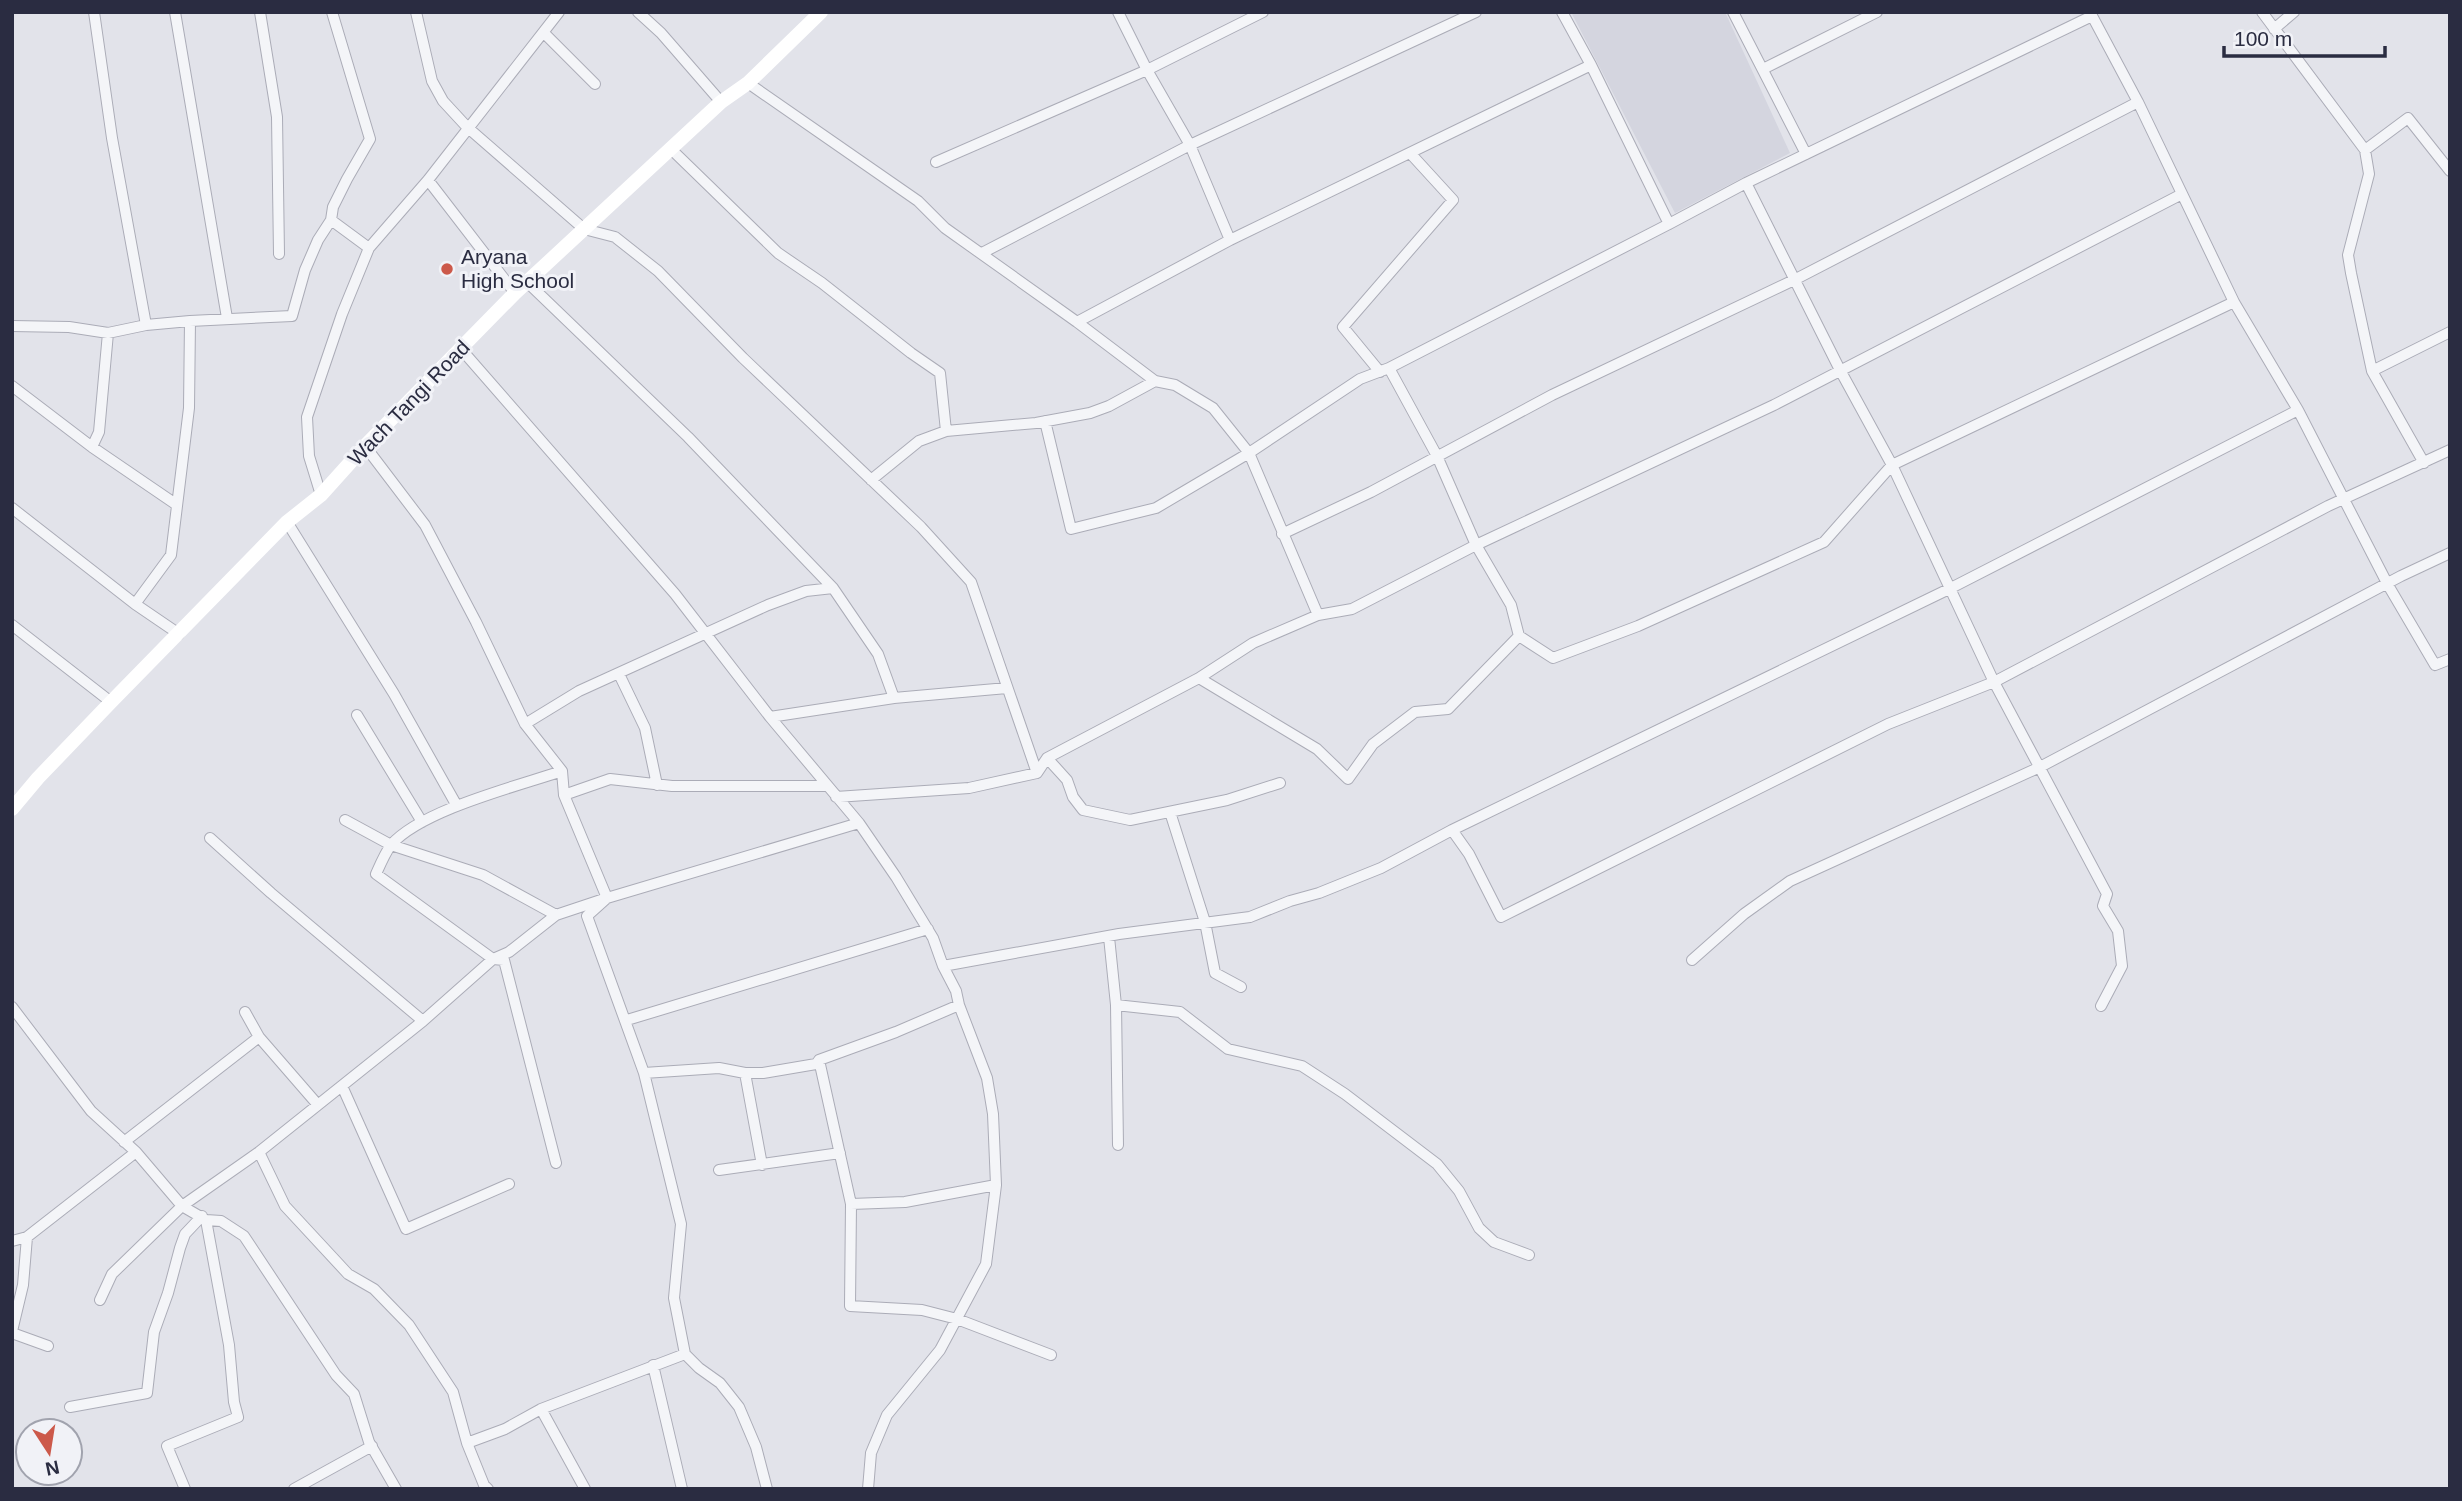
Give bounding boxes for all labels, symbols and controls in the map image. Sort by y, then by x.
scale bar [2224,14,2385,58]
text: 100 m [2234,27,2292,50]
place label: Aryana High School [461,245,574,292]
marker: Aryana High School [439,261,455,277]
street label: Wach Tangi Road [343,335,474,470]
north arrow [14,1417,84,1487]
text: N [44,1456,61,1480]

